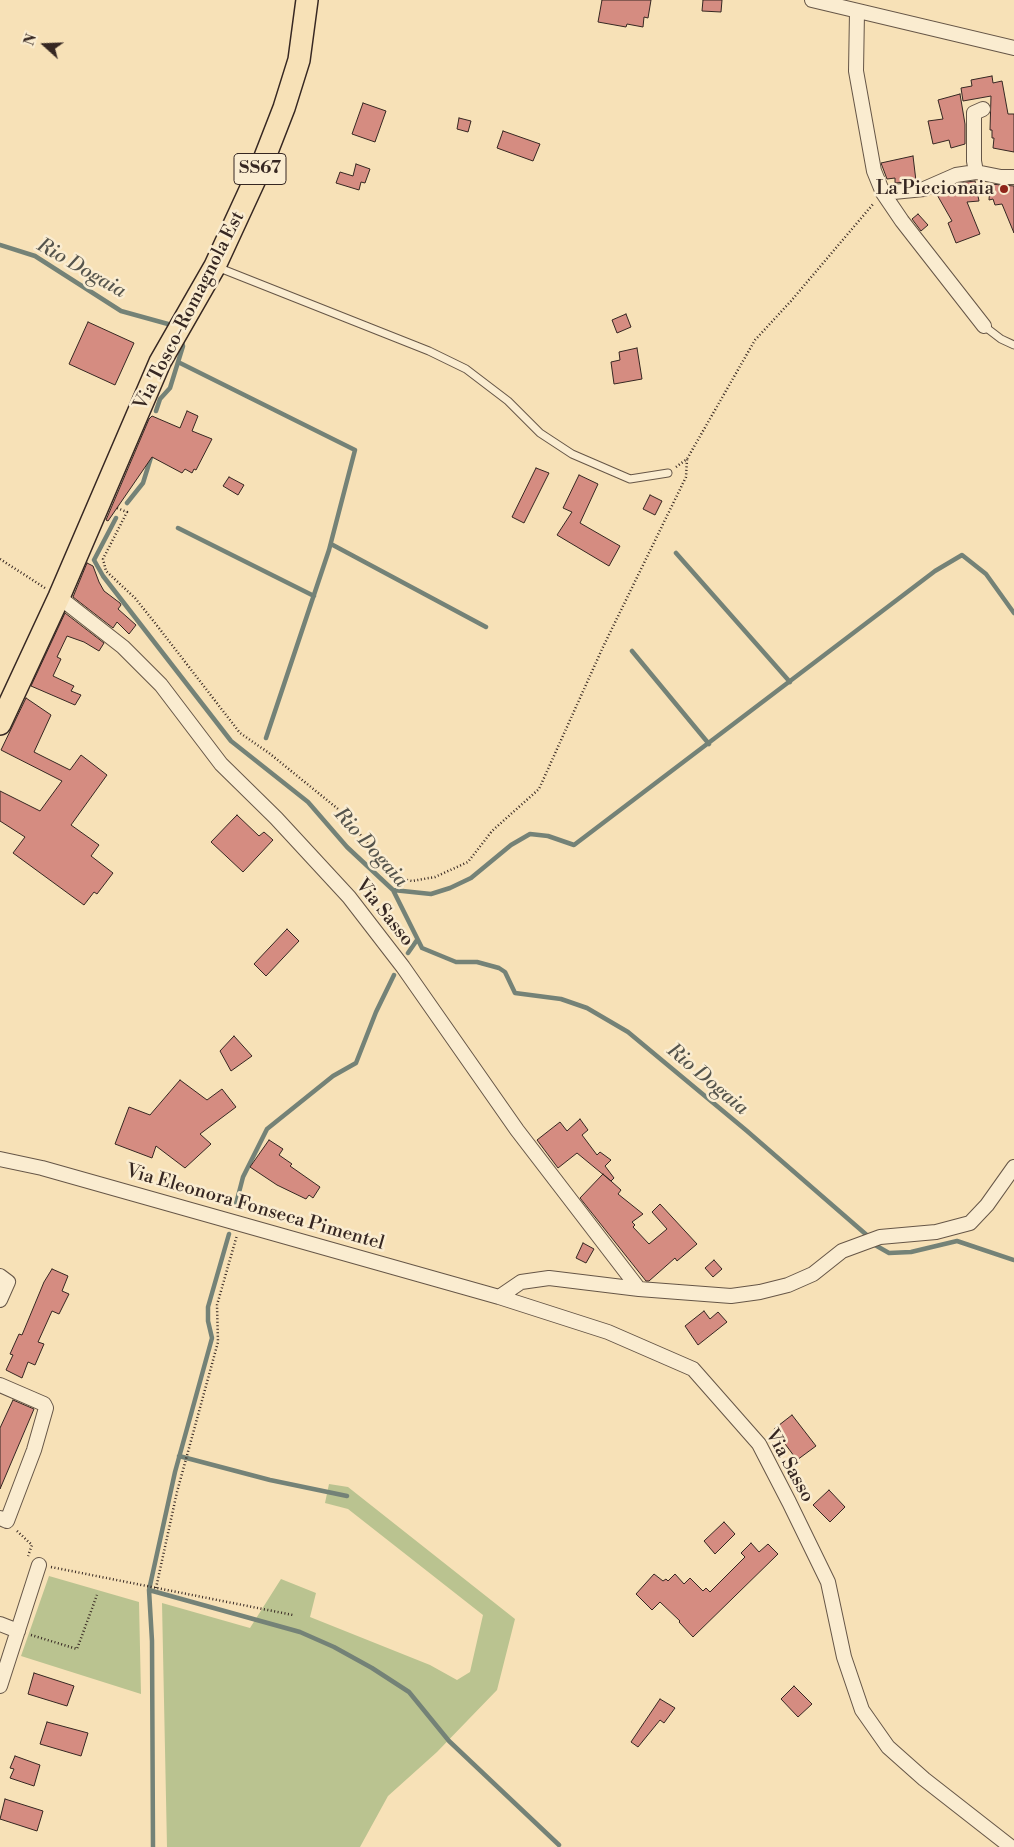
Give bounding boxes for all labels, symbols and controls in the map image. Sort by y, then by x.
north arrow [20,20,70,70]
text: N [21,32,41,48]
road number: SS67 [234,153,286,184]
place label: La Piccionaia [876,178,994,200]
marker: La Piccionaia [998,183,1010,195]
street label: Via Tosco-Romagnola Est [130,208,250,414]
water label: Rio Dogaia [32,234,130,304]
water label: Rio Dogaia [328,803,412,893]
street label: Via Sasso [350,875,418,951]
water label: Rio Dogaia [661,1039,753,1121]
street label: Via Eleonora Fonseca Pimentel [123,1160,387,1256]
street label: Via Sasso [760,1425,818,1507]

